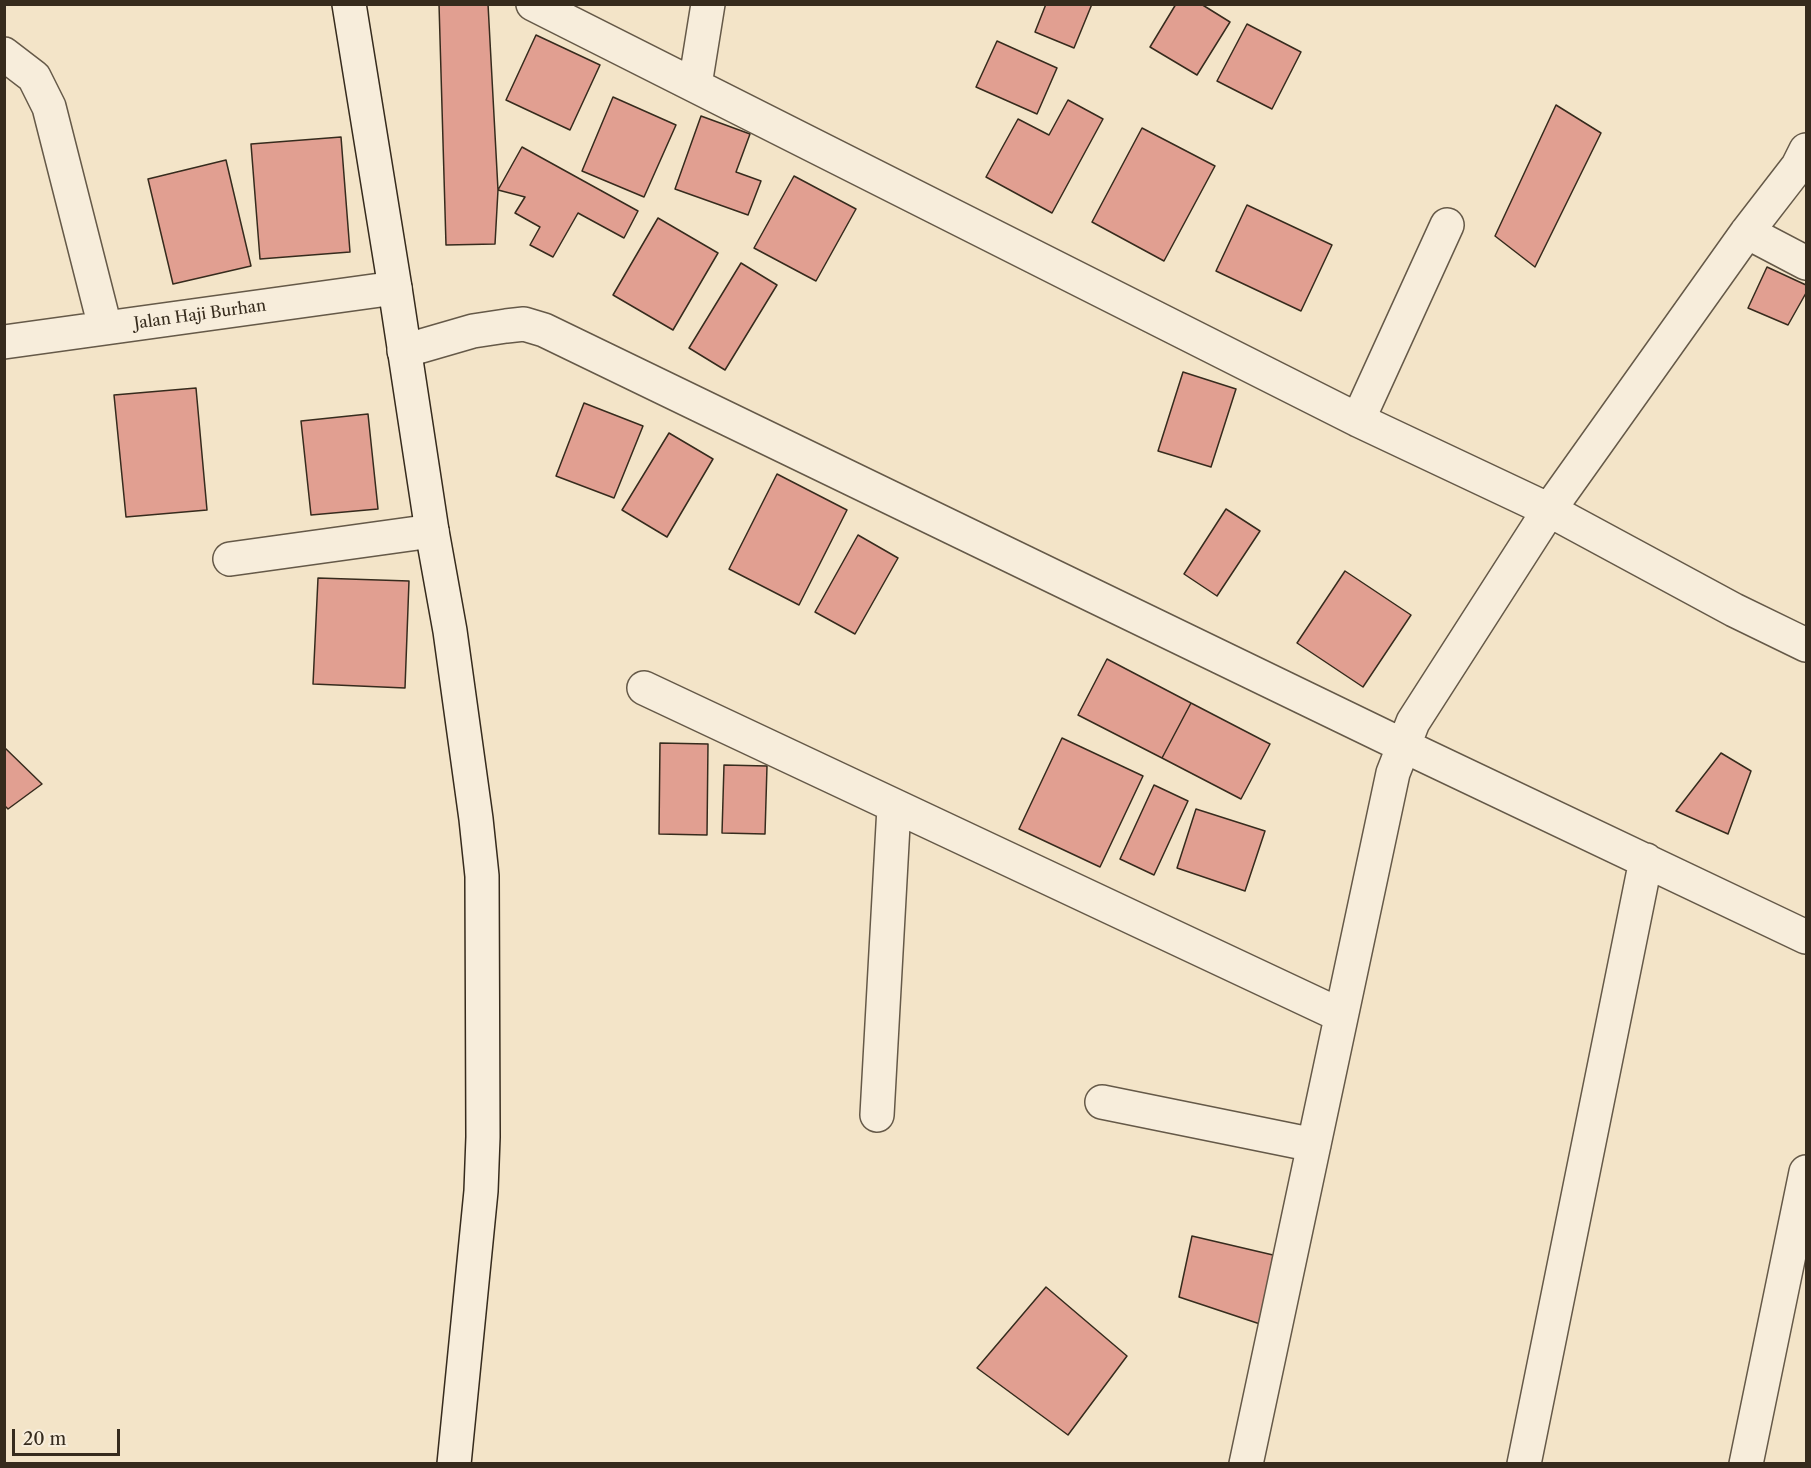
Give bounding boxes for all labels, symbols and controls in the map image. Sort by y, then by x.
street label: Jalan Haji Burhan [133,296,267,334]
scale bar [15,1417,123,1455]
text: 20 m [23,1428,66,1450]

